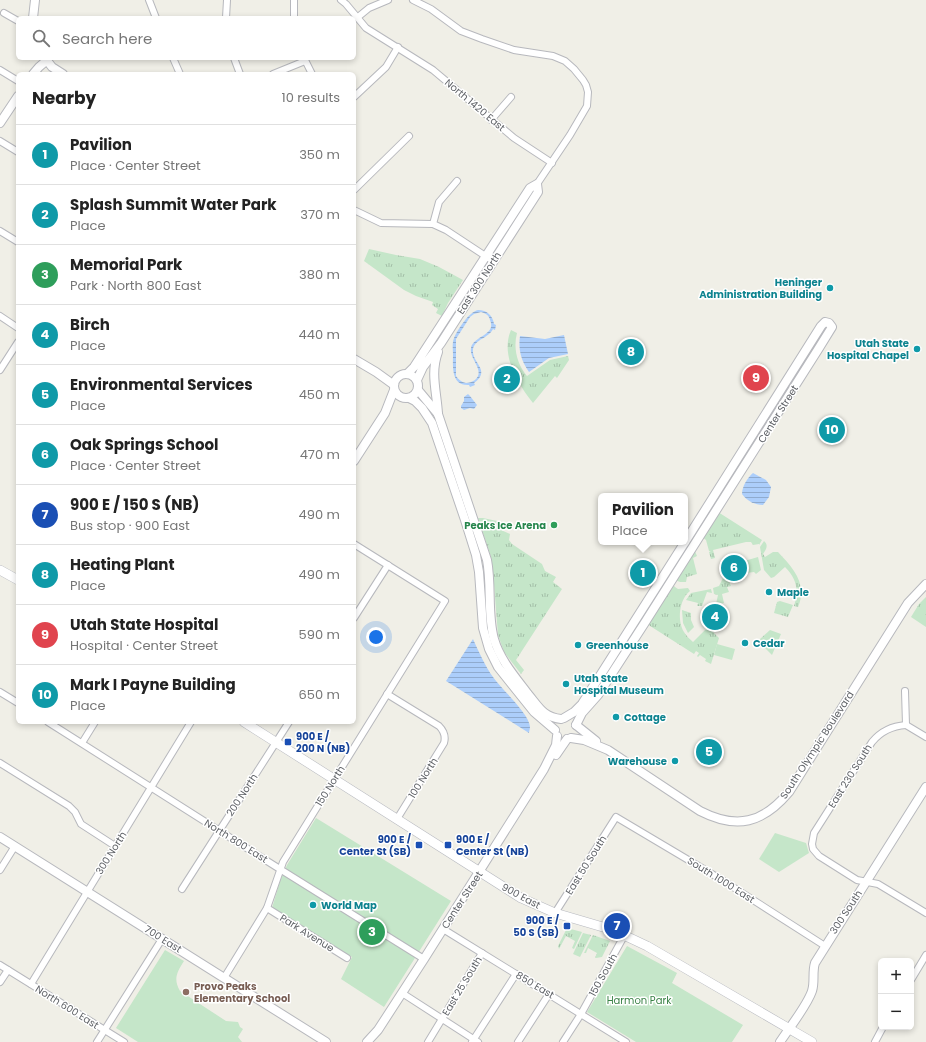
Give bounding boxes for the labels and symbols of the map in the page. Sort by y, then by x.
street label: North 1420 East [442,75,509,135]
street label: East 300 North [453,249,505,317]
place label: Heninger Administration Building [699,275,823,302]
marker: Heninger Administration Building [825,283,835,293]
place label: Utah State Hospital Chapel [827,336,909,363]
pin: 8 [618,337,644,367]
marker: Utah State Hospital Chapel [912,344,922,354]
pin: 9 [743,363,769,393]
pin: 2 [494,364,520,394]
street label: Center Street [754,382,802,446]
pin: 10 [819,415,845,445]
place label: Peaks Ice Arena [464,518,546,533]
marker: Peaks Ice Arena [549,520,559,530]
pin: 6 [721,553,747,583]
pin: 1 [630,558,656,588]
place label: Maple [777,585,809,600]
marker: Maple [764,587,774,597]
pin: 4 [702,602,728,632]
your location [366,627,386,647]
place label: Cedar [753,636,785,651]
place label: Greenhouse [586,638,649,653]
marker: Cedar [740,638,750,648]
marker: Greenhouse [573,640,583,650]
place label: Utah State Hospital Museum [574,671,664,698]
marker: Utah State Hospital Museum [561,679,571,689]
street label: South Olympic Boulevard [776,688,858,802]
place label: Cottage [624,710,666,725]
marker: Cottage [611,712,621,722]
place label: 900 E / 200 N (NB) [296,729,350,756]
marker: 900 E / 200 N (NB) [283,737,293,747]
pin: 5 [696,737,722,767]
street label: East 230 South [824,741,876,811]
place label: Warehouse [608,754,667,769]
street label: 100 North [405,755,441,801]
marker: Warehouse [670,756,680,766]
street label: 150 North [312,763,348,809]
street label: 200 North [223,771,261,819]
street label: North 800 East [201,816,271,867]
street label: 300 North [92,829,130,877]
place label: 900 E / Center St (SB) [339,832,411,859]
place label: 900 E / Center St (NB) [456,832,529,859]
street label: East 50 South [562,832,610,898]
marker: 900 E / Center St (SB) [414,840,424,850]
marker: 900 E / Center St (NB) [443,840,453,850]
street label: South 1000 East [684,853,758,907]
street label: Center Street [438,868,486,932]
street label: 900 East [499,879,544,913]
street label: 300 South [826,887,866,937]
place label: World Map [321,898,377,913]
marker: World Map [308,900,318,910]
street label: Park Avenue [277,910,337,956]
pin: 7 [604,911,630,941]
place label: 900 E / 50 S (SB) [513,913,559,940]
pin: 3 [359,917,385,947]
marker: 900 E / 50 S (SB) [562,921,572,931]
street label: 700 East [141,922,185,957]
street label: 150 South [585,951,621,999]
street label: East 25 South [438,953,486,1019]
street label: 850 East [513,968,557,1003]
place label: Provo Peaks Elementary School [194,979,290,1006]
street label: North 600 East [32,982,102,1033]
marker: Provo Peaks Elementary School [181,987,191,997]
park label: Harmon Park [607,993,672,1008]

